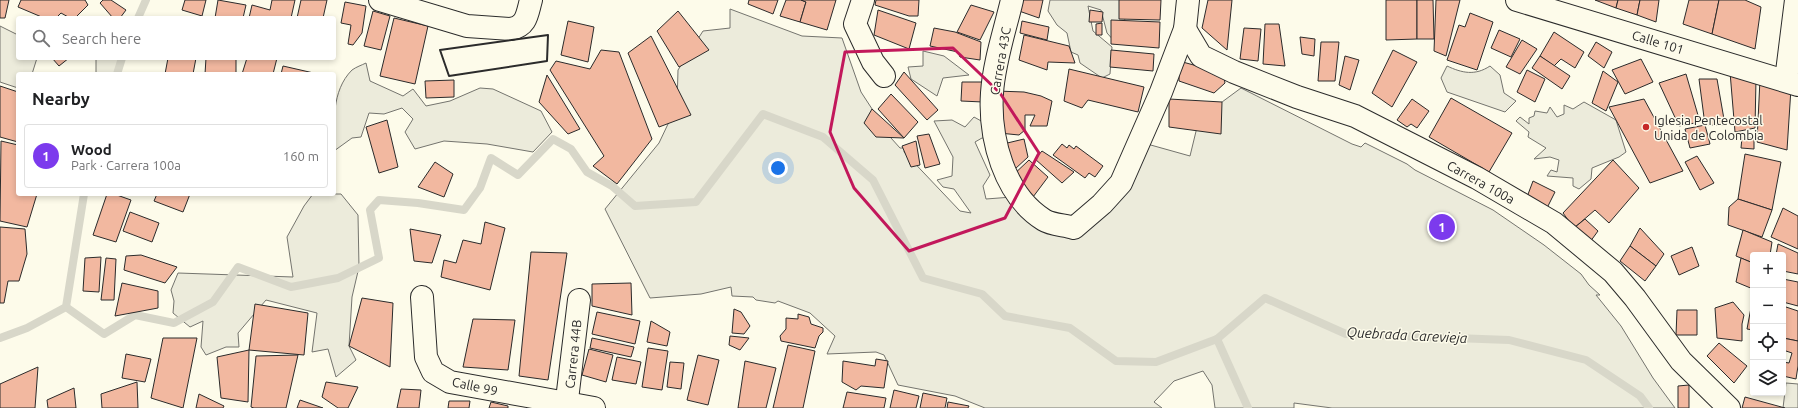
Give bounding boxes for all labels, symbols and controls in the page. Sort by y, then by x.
search box [16,16,336,60]
street label: Carrera 43C [987,26,1013,96]
icon: search [30,27,52,49]
street label: Calle 101 [1630,27,1686,57]
text: Search here [62,30,141,47]
text: Nearby [32,89,90,108]
place label: Iglesia Pentecostal Unida de Colombia [1654,113,1764,142]
marker: Iglesia Pentecostal Unida de Colombia [1641,122,1651,132]
text: Wood [71,141,112,158]
text: 1 [42,149,50,163]
text: 160 m [283,149,319,163]
text: Park · Carrera 100a [71,158,181,172]
your location [768,158,788,178]
street label: Carrera 100a [1445,158,1517,206]
pin: 1 [1429,212,1455,242]
map controls [1750,252,1786,396]
button: + [1750,252,1786,288]
button: − [1750,288,1786,324]
street label: Carrera 44B [562,319,584,389]
water label: Quebrada Carevieja [1346,324,1468,347]
button: locate [1750,324,1786,360]
button: layers [1750,360,1786,396]
street label: Calle 99 [451,374,499,398]

